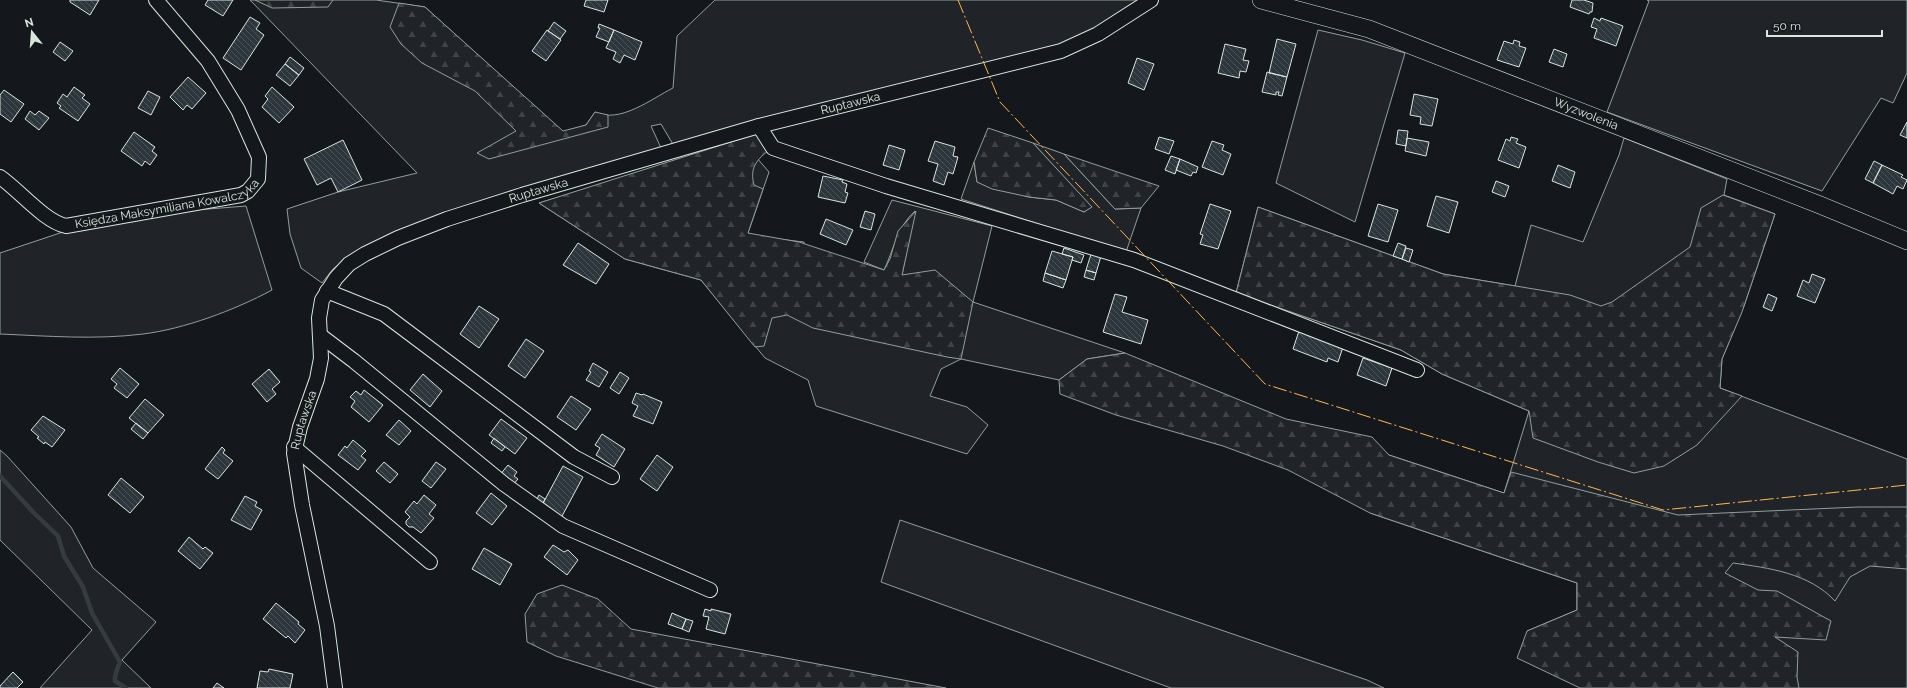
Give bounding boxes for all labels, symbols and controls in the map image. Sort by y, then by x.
north arrow [12,12,52,52]
scale bar [1767,12,1882,38]
text: N [23,15,35,30]
text: 50 m [1773,19,1801,33]
street label: Ruptawska [819,89,882,117]
street label: Wyzwolenia [1552,95,1620,133]
street label: Ruptawska [507,175,570,206]
street label: Księdza Maksymiliana Kowalczyka [74,176,262,231]
street label: Ruptawska [288,389,319,451]

